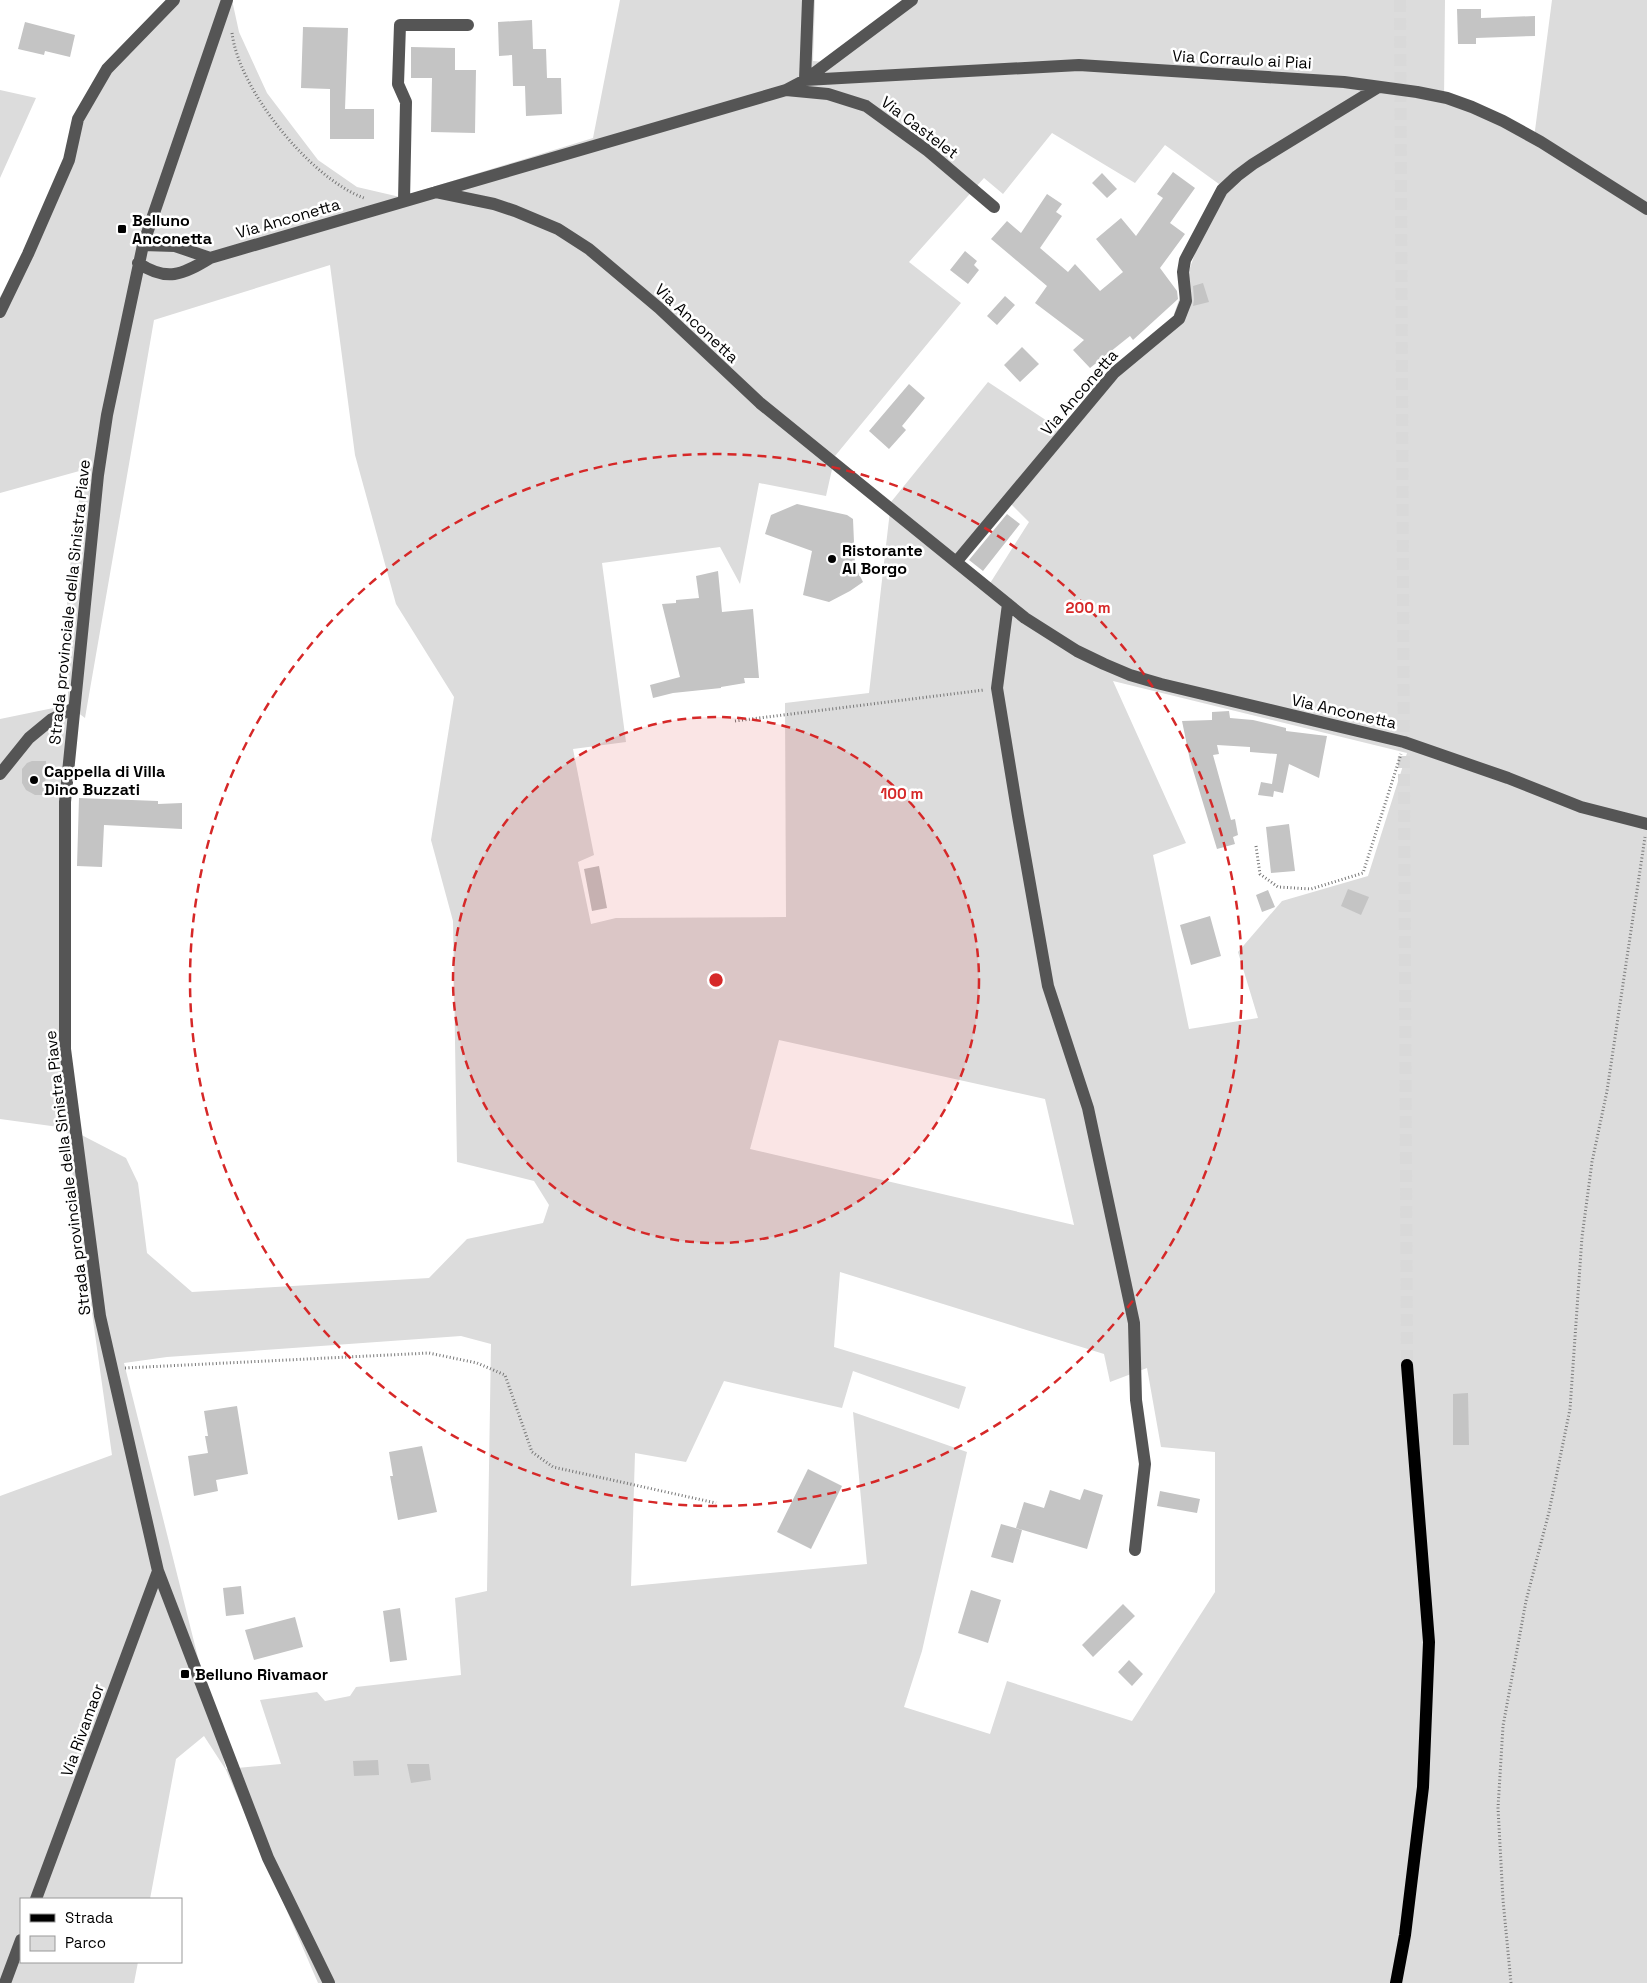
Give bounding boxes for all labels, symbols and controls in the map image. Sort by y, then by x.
street label: Via Corraulo ai Piai [1172,45,1312,74]
street label: Via Castelet [877,91,963,163]
street label: Via Anconetta [234,194,343,243]
place label: Belluno Anconetta [132,210,212,249]
marker: Belluno Anconetta [116,223,128,235]
street label: Via Anconetta [650,279,743,368]
street label: Via Anconetta [1036,345,1122,440]
street label: Strada provinciale della Sinistra Piave [44,458,95,746]
place label: Ristorante Al Borgo [842,540,923,579]
marker: Ristorante Al Borgo [826,553,838,565]
text: 200 m [1066,598,1110,617]
street label: Via Anconetta [1289,689,1399,734]
place label: Cappella di Villa Dino Buzzati [44,761,165,800]
marker: Cappella di Villa Dino Buzzati [28,774,40,786]
text: 100 m [881,784,923,803]
centre of rings [707,971,725,989]
street label: Strada provinciale della Sinistra Piave [40,1029,95,1317]
place label: Belluno Rivamaor [195,1664,328,1685]
marker: Belluno Rivamaor [179,1668,191,1680]
street label: Via Rivamaor [56,1681,109,1780]
legend [20,1898,182,1963]
text: Strada [65,1908,114,1927]
text: Parco [65,1933,106,1952]

